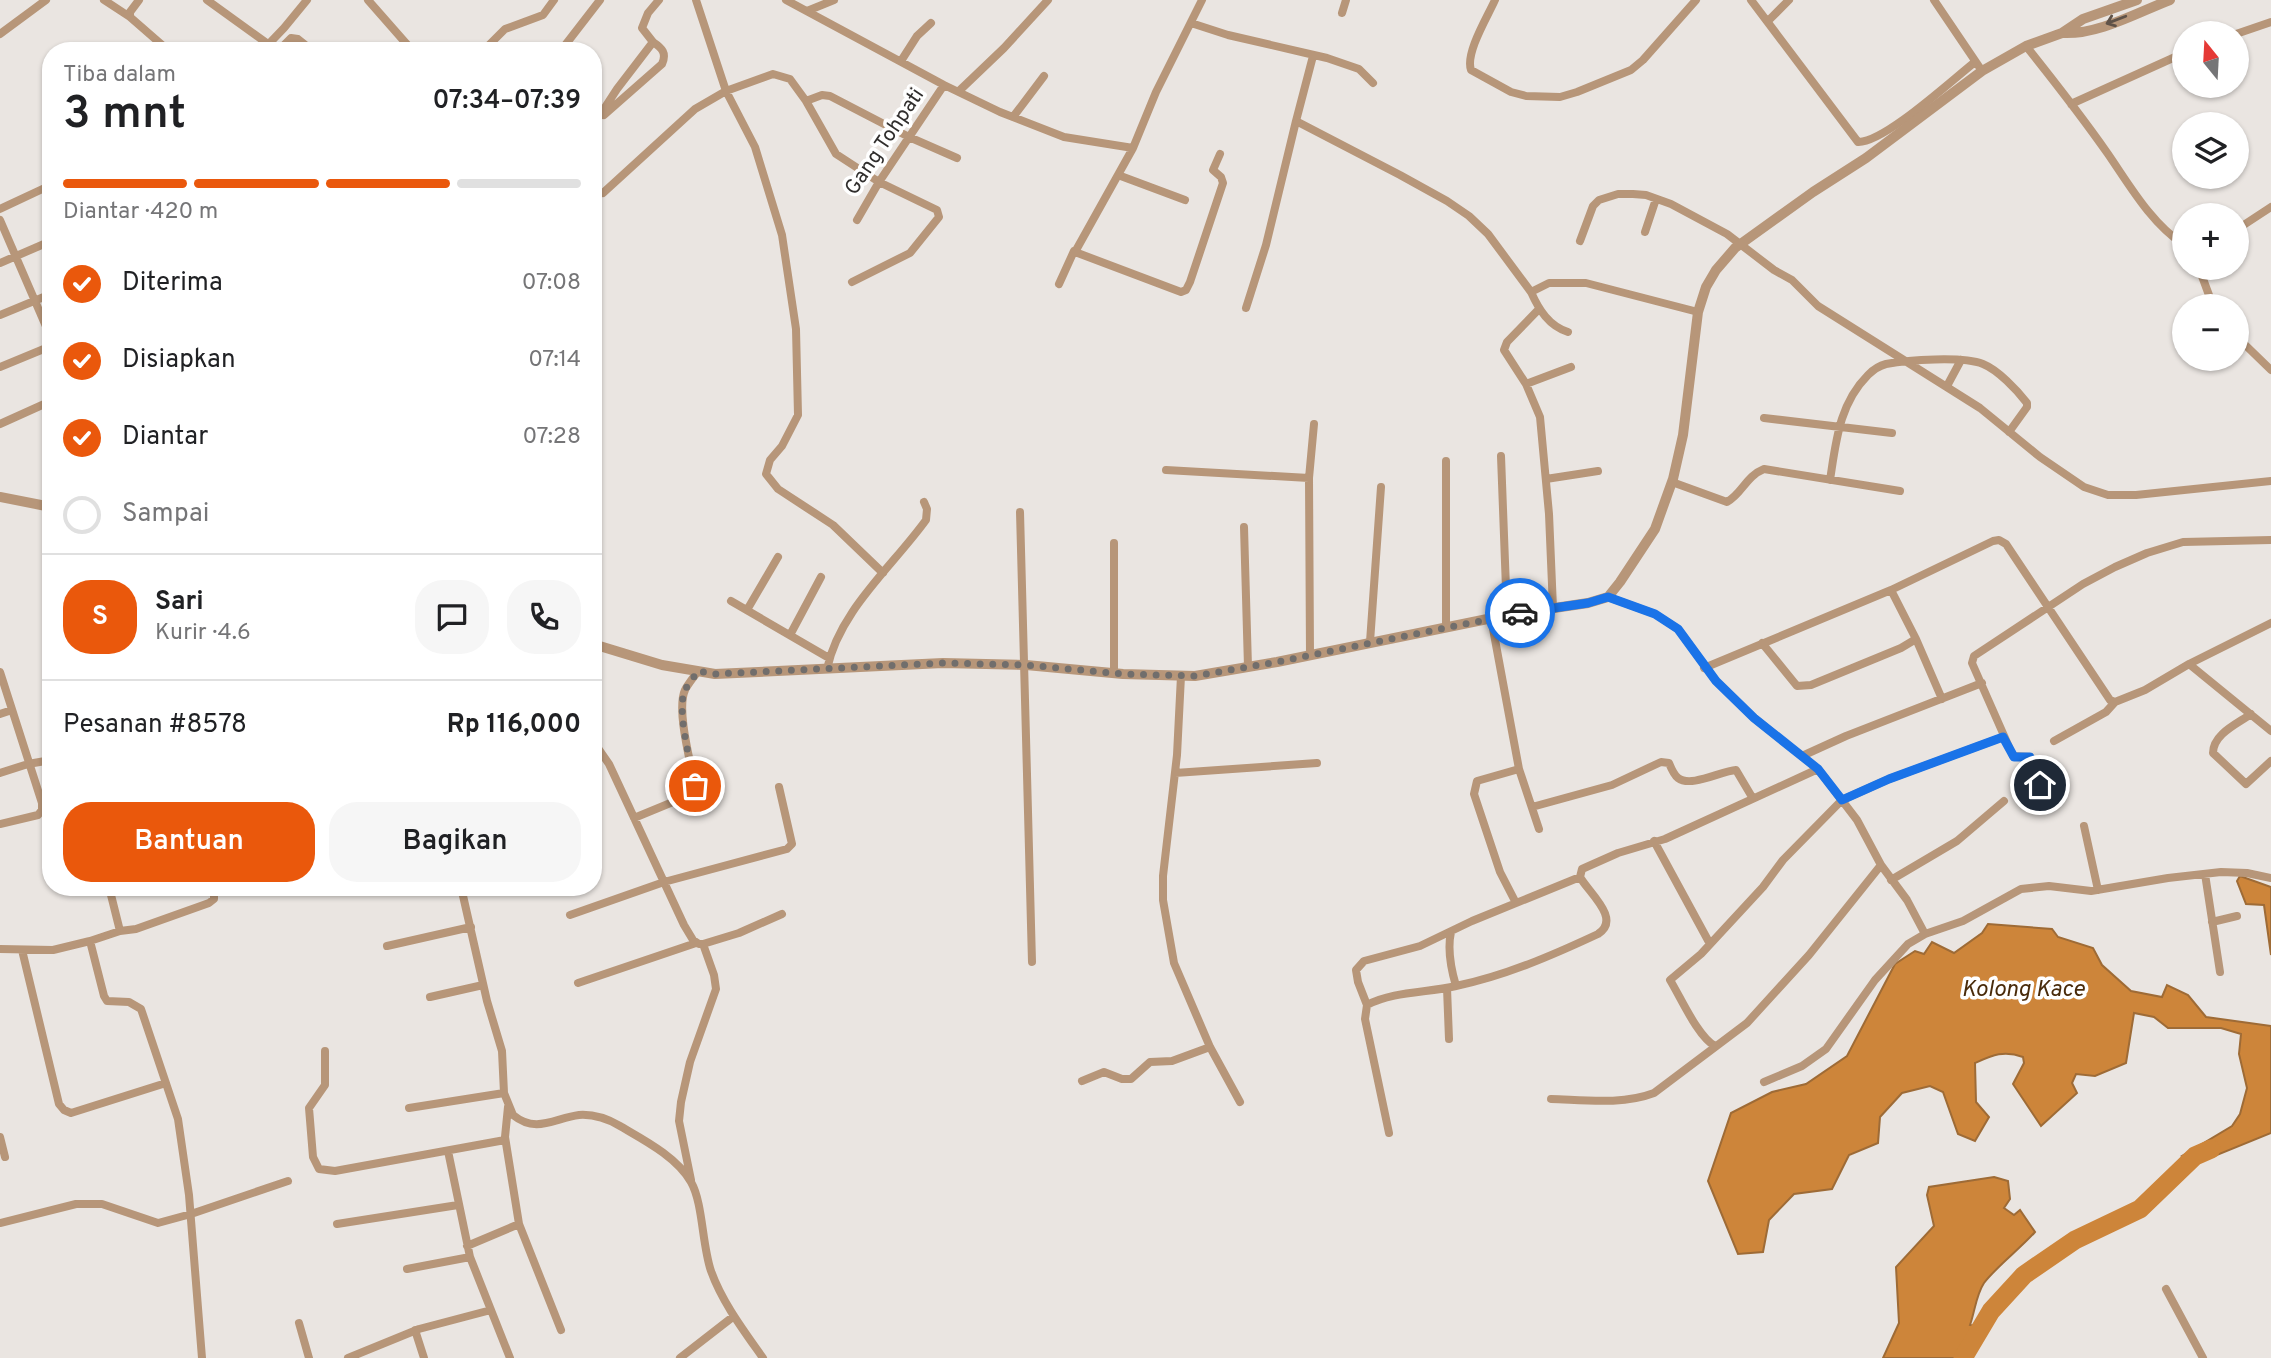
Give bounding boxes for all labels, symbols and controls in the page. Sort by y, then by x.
one-way arrow [2106,15,2128,28]
north arrow [2172,21,2249,98]
map controls [2172,21,2249,371]
text: Tiba dalam [63,61,176,90]
street label: Gang Tohpati [839,83,931,201]
text: 07:34–07:39 [432,85,581,118]
text: 3 mnt [63,86,186,145]
button: layers [2172,112,2249,189]
text: Diantar · 420 m [63,198,218,227]
button: + [2172,203,2249,280]
icon: check [63,265,101,303]
text: Diterima [122,267,223,300]
text: 07:08 [522,269,581,298]
button: − [2172,294,2249,371]
icon: check [63,342,101,380]
text: Disiapkan [122,344,236,377]
text: 07:14 [528,346,581,375]
icon: check [63,419,101,457]
text: Diantar [122,421,208,454]
text: 07:28 [523,423,581,452]
text: Sampai [122,498,209,531]
courier [1485,578,1555,648]
button: chat [415,580,489,654]
button: phone [507,580,581,654]
text: Sari [155,586,204,619]
icon: car [1501,594,1539,632]
text: S [92,601,108,634]
text: Kurir · 4.6 [155,619,251,648]
text: Pesanan #8578 [63,709,247,742]
text: Rp 116,000 [447,709,581,742]
pin [2010,755,2070,815]
pin [665,756,725,816]
icon: home [2021,766,2059,804]
icon: bag [676,767,714,805]
button: Bantuan [63,802,315,882]
button: Bagikan [329,802,581,882]
water label: Kolong Kace [1961,976,2086,1005]

